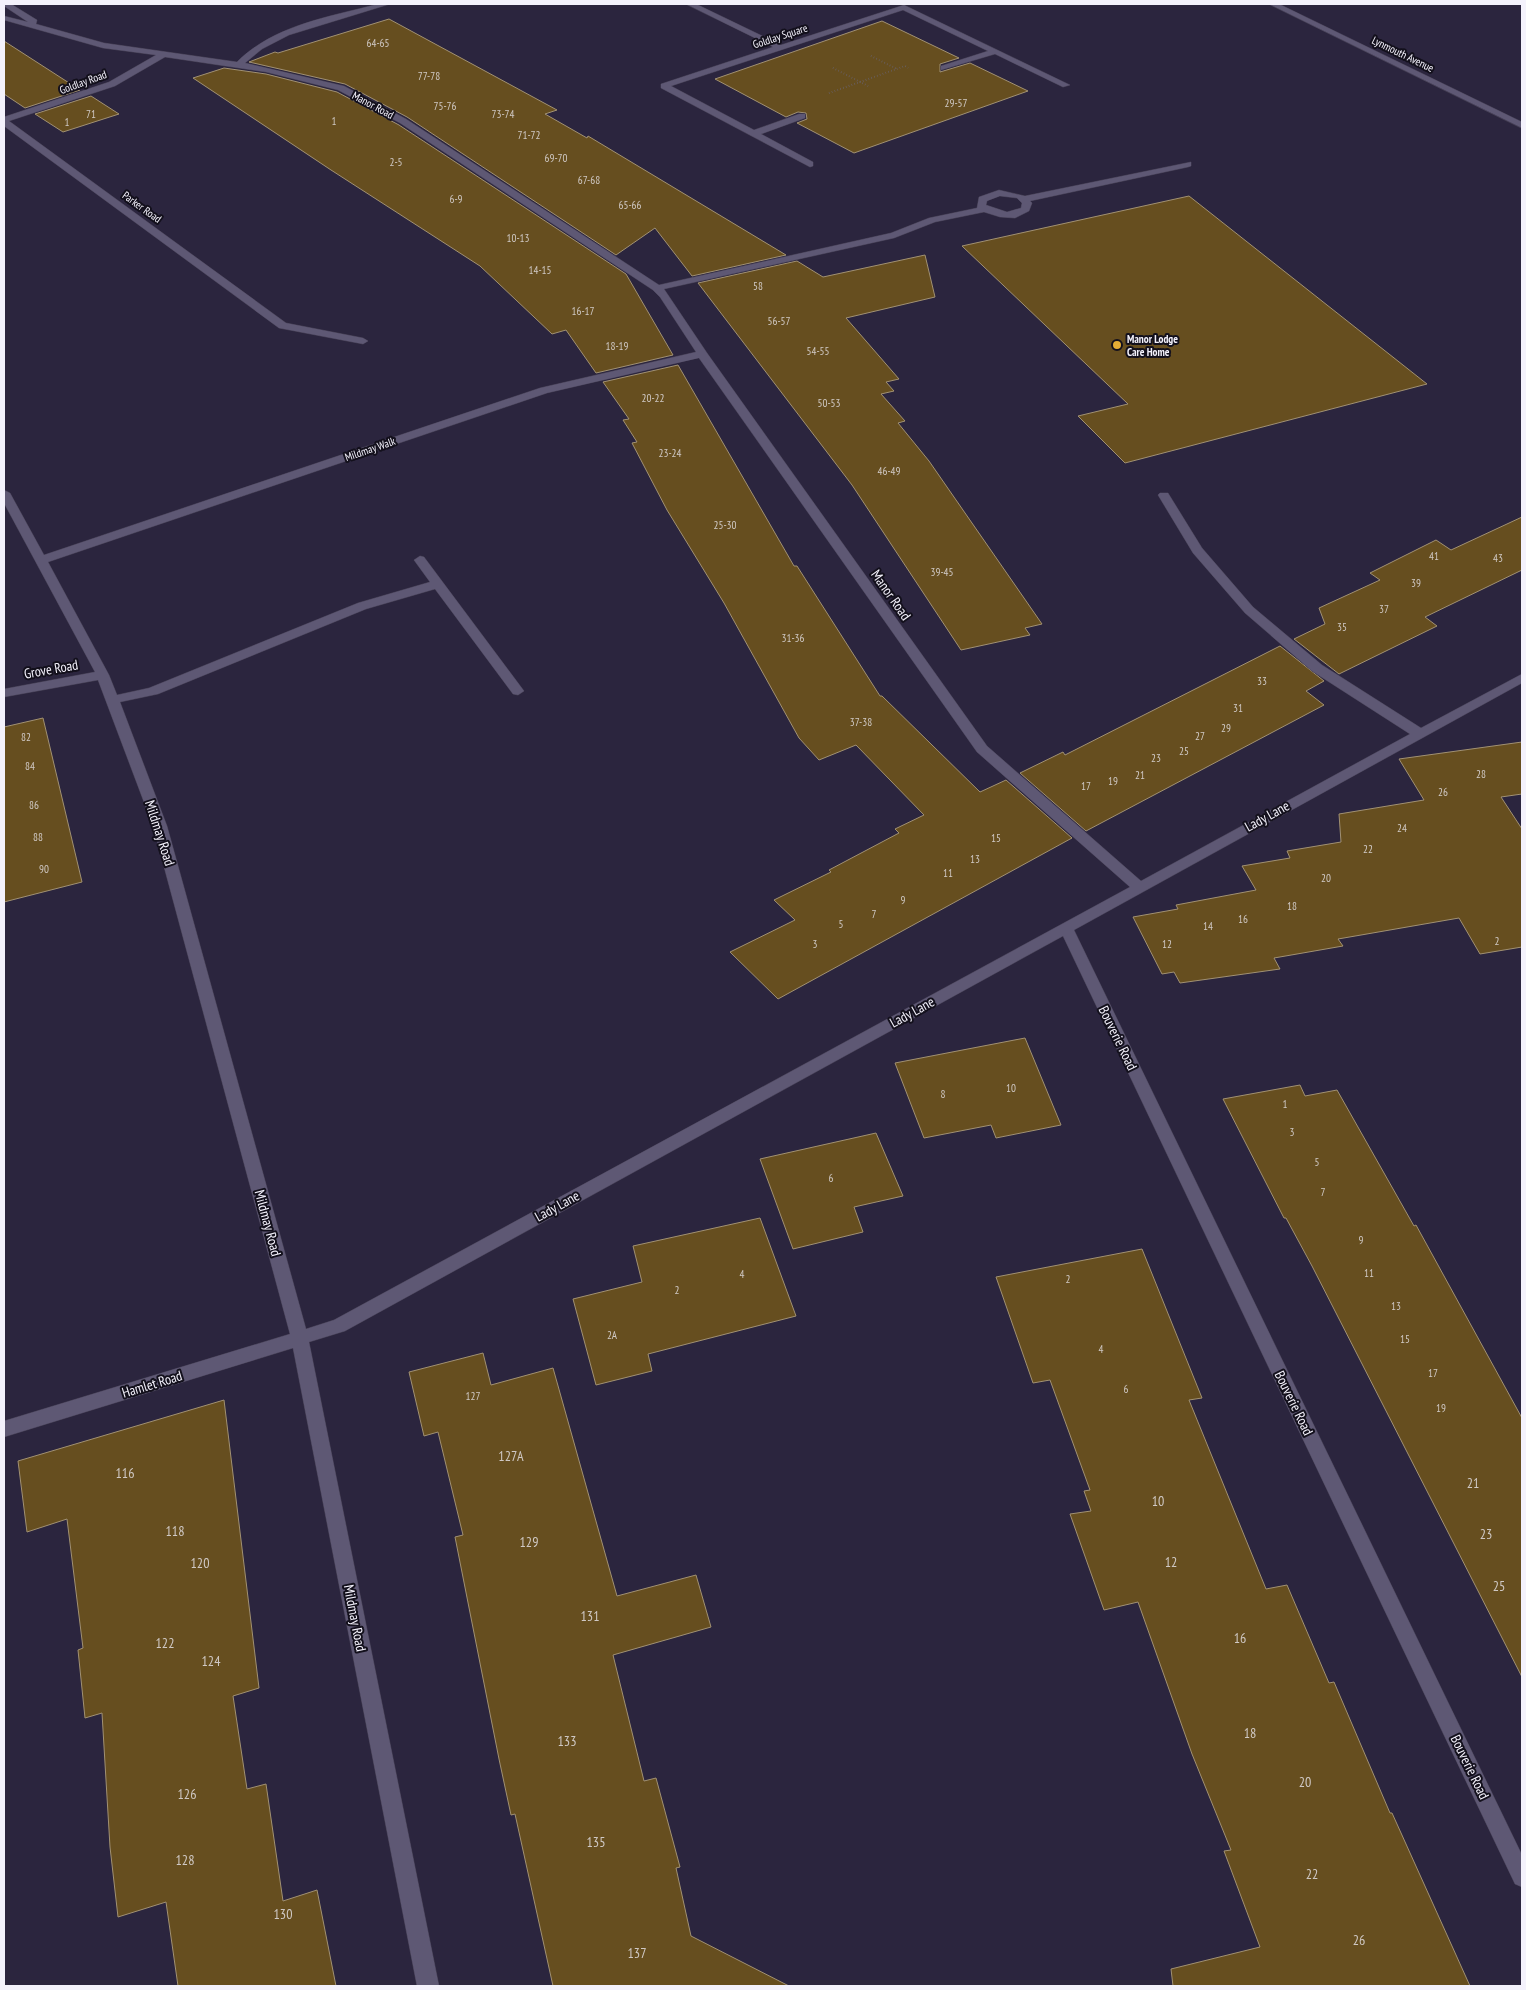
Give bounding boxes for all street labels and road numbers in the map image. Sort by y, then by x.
street label: Goldlay Square [751,20,810,51]
street label: Lynmouth Avenue [1370,33,1437,75]
street label: Goldlay Road [57,67,109,97]
street label: Manor Road [350,88,396,122]
street label: Parker Road [120,188,164,226]
street label: Mildmay Walk [343,434,398,464]
street label: Manor Road [867,566,915,624]
street label: Grove Road [23,655,79,683]
street label: Lady Lane [1242,796,1293,836]
street label: Mildmay Road [141,798,179,868]
street label: Lady Lane [887,992,938,1032]
street label: Bouverie Road [1095,1003,1141,1073]
street label: Lady Lane [532,1186,583,1226]
street label: Mildmay Road [251,1188,285,1258]
street label: Hamlet Road [120,1366,184,1402]
street label: Bouverie Road [1271,1368,1317,1438]
street label: Mildmay Road [340,1583,370,1653]
street label: Bouverie Road [1447,1732,1493,1802]

